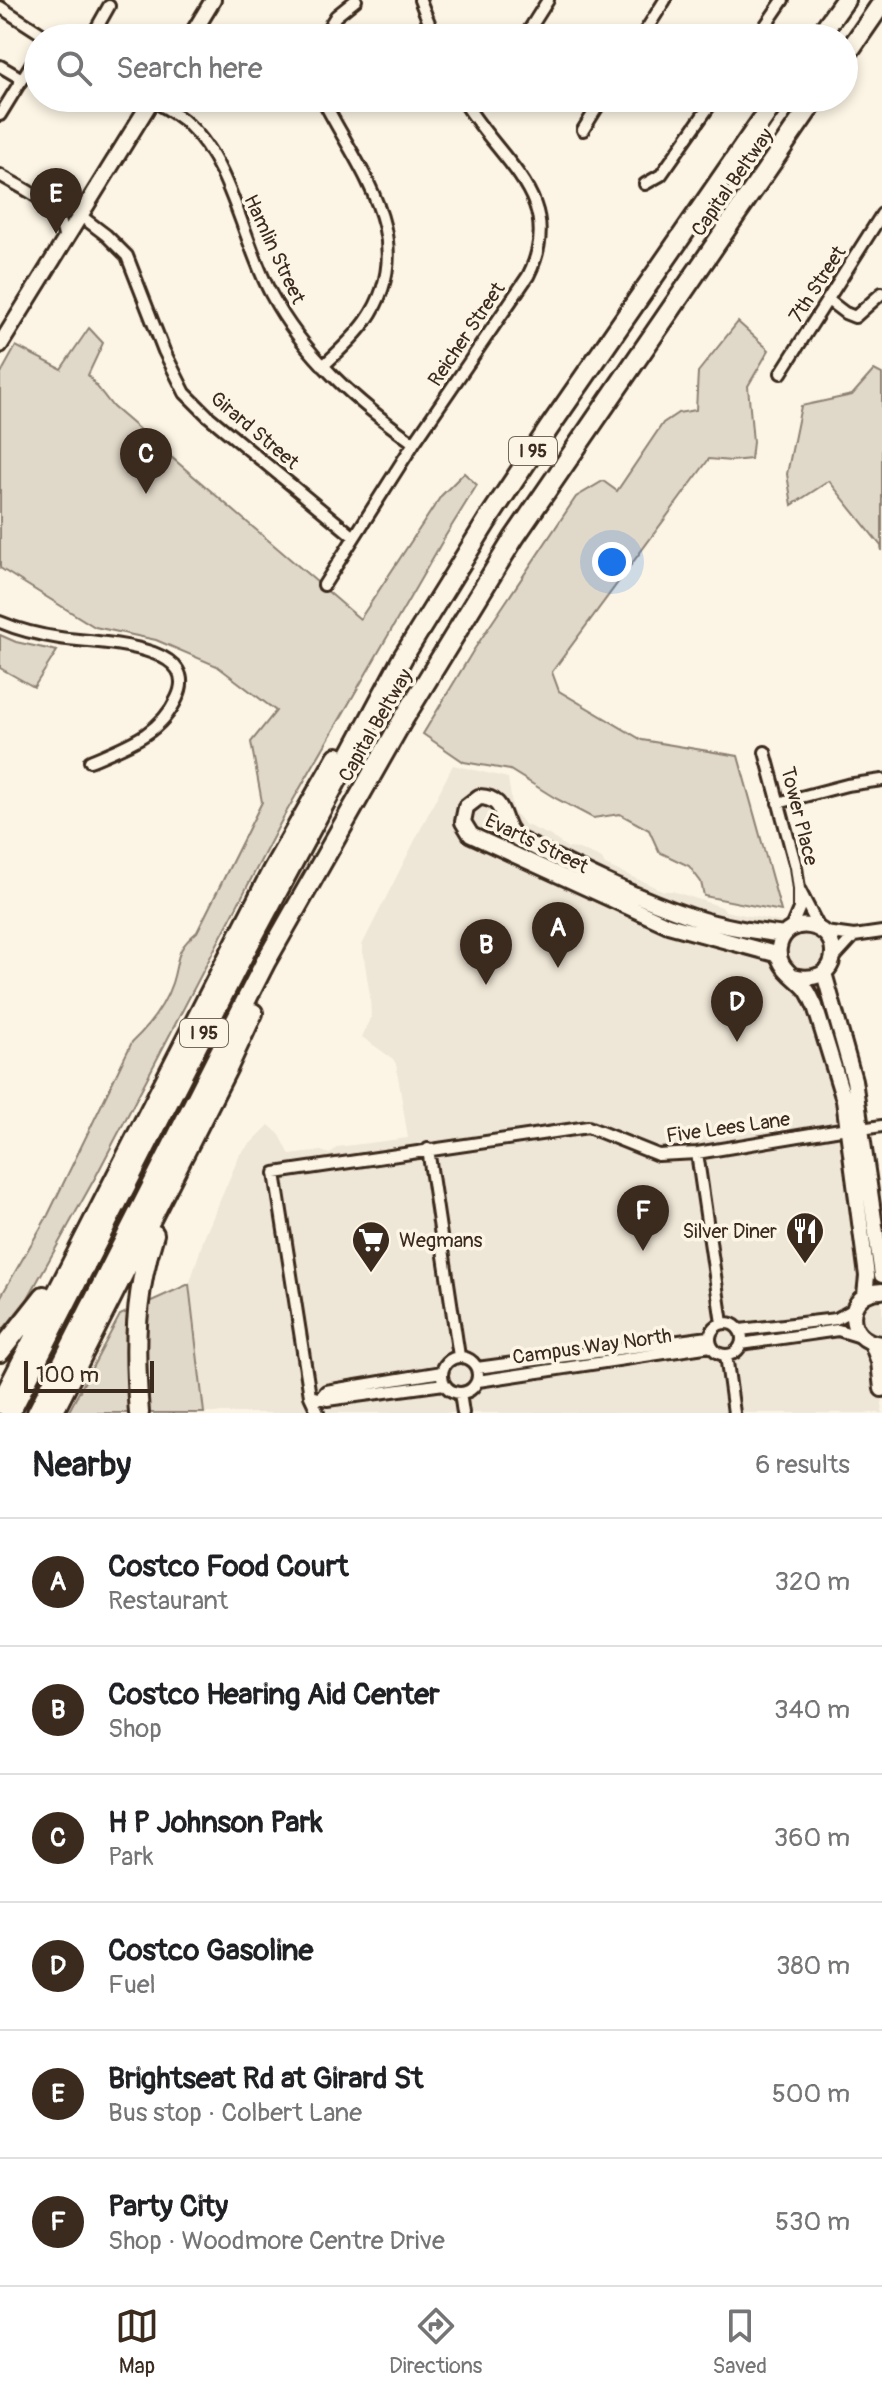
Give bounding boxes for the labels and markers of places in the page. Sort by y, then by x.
pin: E [30,168,82,234]
pin: C [120,428,172,494]
pin: A [532,902,584,968]
pin: B [460,919,512,985]
pin: D [711,976,763,1042]
pin: F [617,1185,669,1251]
restaurant icon: Silver Diner [784,1210,826,1265]
supermarket icon: Wegmans [350,1219,392,1274]
place label: Silver Diner [682,1219,777,1244]
place label: Wegmans [399,1228,482,1253]

